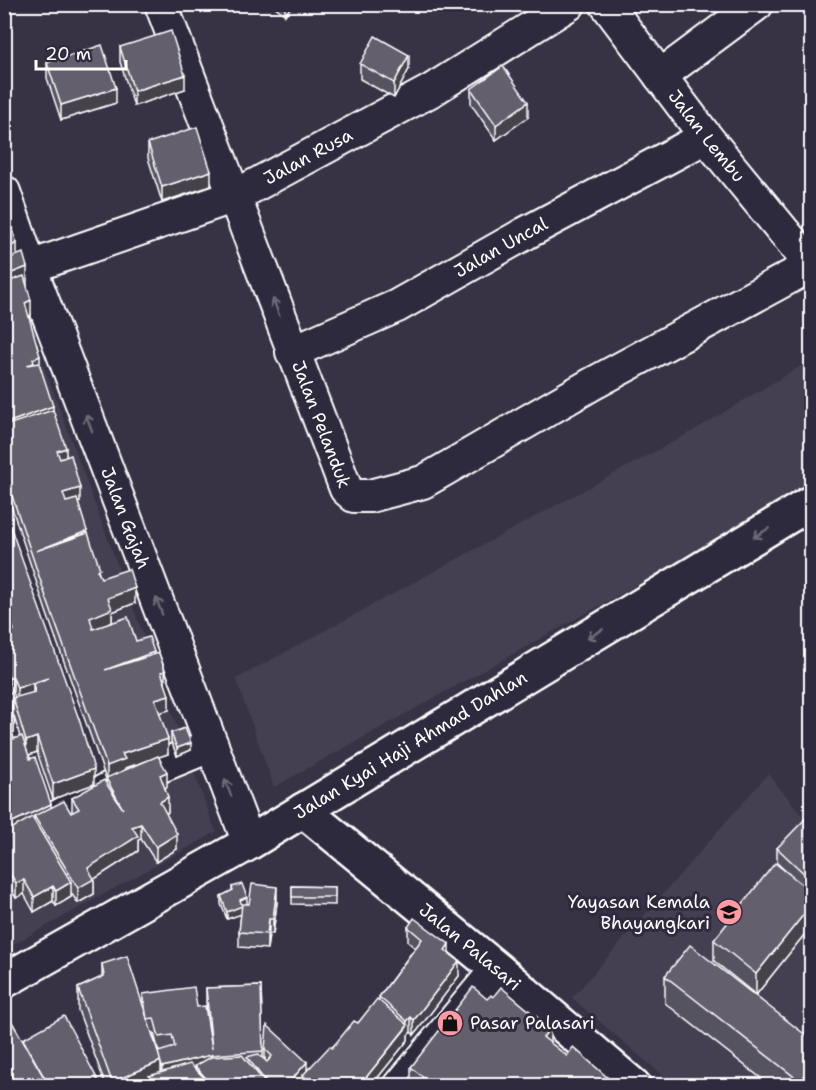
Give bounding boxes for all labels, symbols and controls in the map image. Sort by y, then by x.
scale bar [36,33,126,71]
text: 20 m [45,42,91,66]
street label: Jalan Lembu [663,85,750,187]
street label: Jalan Rusa [259,123,357,190]
street label: Jalan Uncal [450,211,552,283]
one-way arrow [270,298,281,317]
street label: Jalan Pelanduk [286,357,357,492]
one-way arrow [83,415,94,433]
street label: Jalan Gajah [95,464,156,573]
one-way arrow [753,527,770,539]
one-way arrow [152,597,163,615]
one-way arrow [587,628,604,640]
street label: Jalan Kyai Haji Ahmad Dahlan [289,665,532,825]
one-way arrow [222,779,233,798]
place label: Yayasan Kemala Bhayangkari [568,890,710,935]
school or university icon: Yayasan Kemala Bhayangkari [714,897,744,927]
street label: Jalan Palasari [414,898,526,996]
shop icon: Pasar Palasari [435,1008,465,1038]
place label: Pasar Palasari [470,1011,595,1035]

